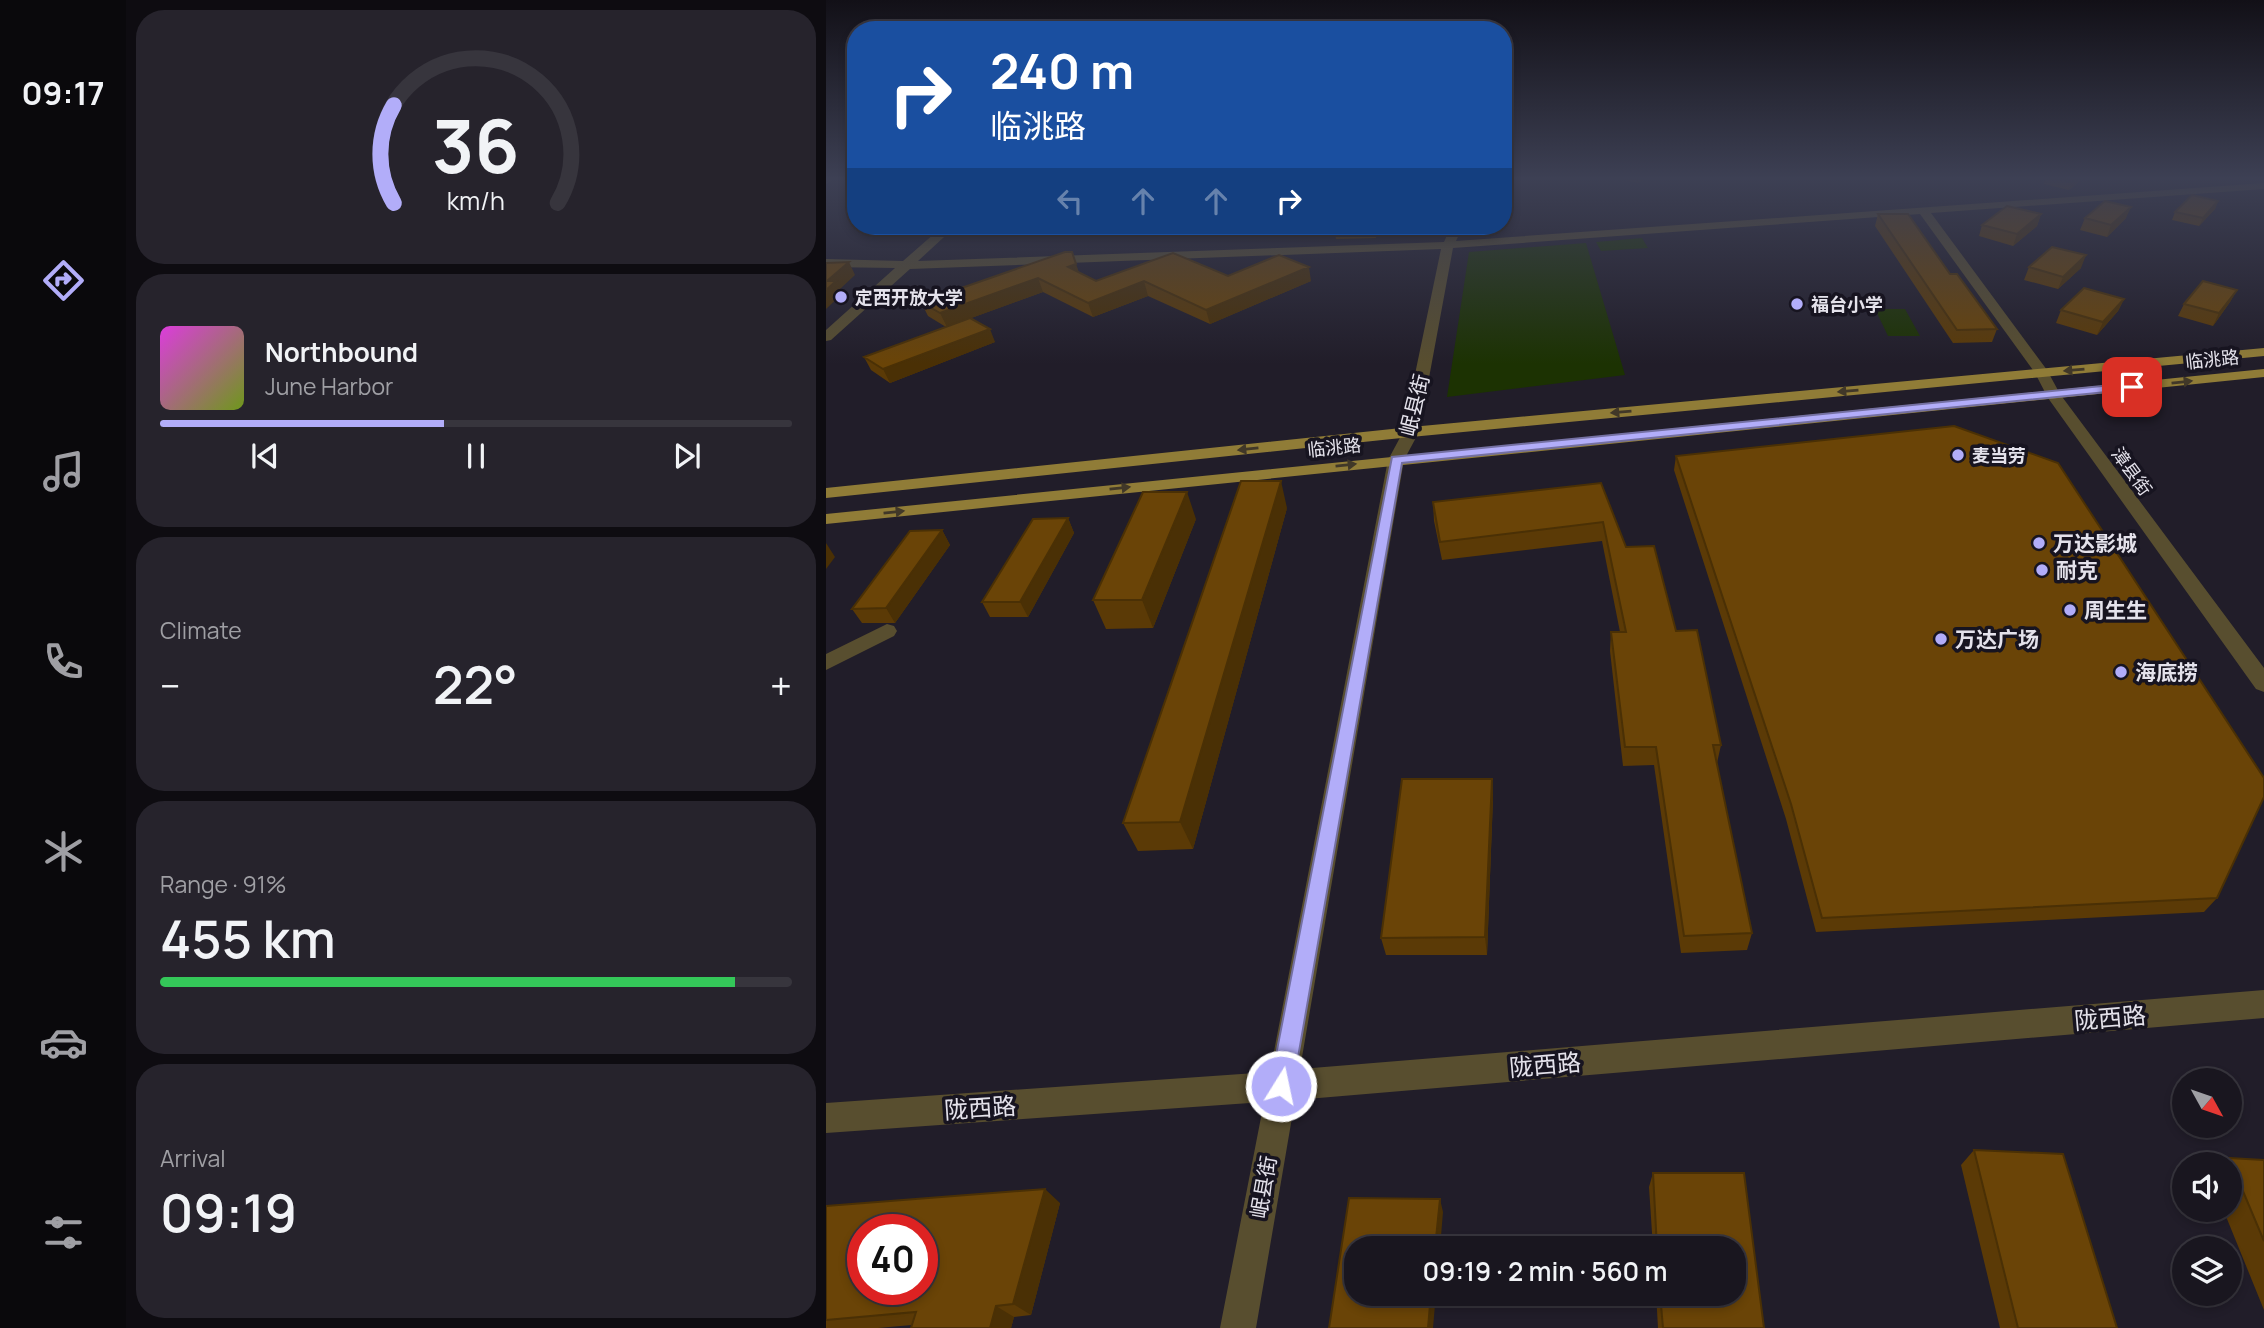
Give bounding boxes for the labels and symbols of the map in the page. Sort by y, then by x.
place label: 定西开放大学 [855,285,963,309]
marker: 定西开放大学 [833,289,849,305]
place label: 福台小学 [1811,292,1883,316]
marker: 福台小学 [1789,296,1805,312]
street label: 临洮路 [2184,344,2240,374]
pin [2102,357,2162,417]
one-way arrow [2063,365,2085,376]
street label: 岷县街 [1393,371,1435,439]
one-way arrow [2171,376,2193,387]
one-way arrow [1836,386,1858,397]
one-way arrow [1610,407,1632,418]
street label: 临洮路 [1306,432,1362,462]
street label: 漳县街 [2106,442,2158,500]
one-way arrow [1237,443,1259,454]
place label: 麦当劳 [1972,443,2026,467]
marker: 麦当劳 [1950,447,1966,463]
one-way arrow [1336,459,1358,470]
one-way arrow [1109,483,1131,494]
one-way arrow [883,506,905,517]
place label: 万达影城 [2053,529,2137,557]
marker: 万达影城 [2031,535,2047,551]
place label: 耐克 [2056,556,2098,584]
marker: 耐克 [2034,562,2050,578]
place label: 周生生 [2084,596,2147,624]
marker: 周生生 [2062,602,2078,618]
place label: 万达广场 [1955,625,2039,653]
marker: 万达广场 [1933,631,1949,647]
place label: 海底捞 [2135,658,2198,686]
marker: 海底捞 [2113,664,2129,680]
street label: 陇西路 [2073,997,2147,1037]
street label: 陇西路 [1508,1044,1582,1084]
position arrow [1244,1049,1318,1123]
north arrow [2172,1068,2242,1138]
street label: 陇西路 [943,1088,1017,1126]
street label: 岷县街 [1244,1154,1282,1220]
speed limit sign: 40 [847,1214,938,1305]

